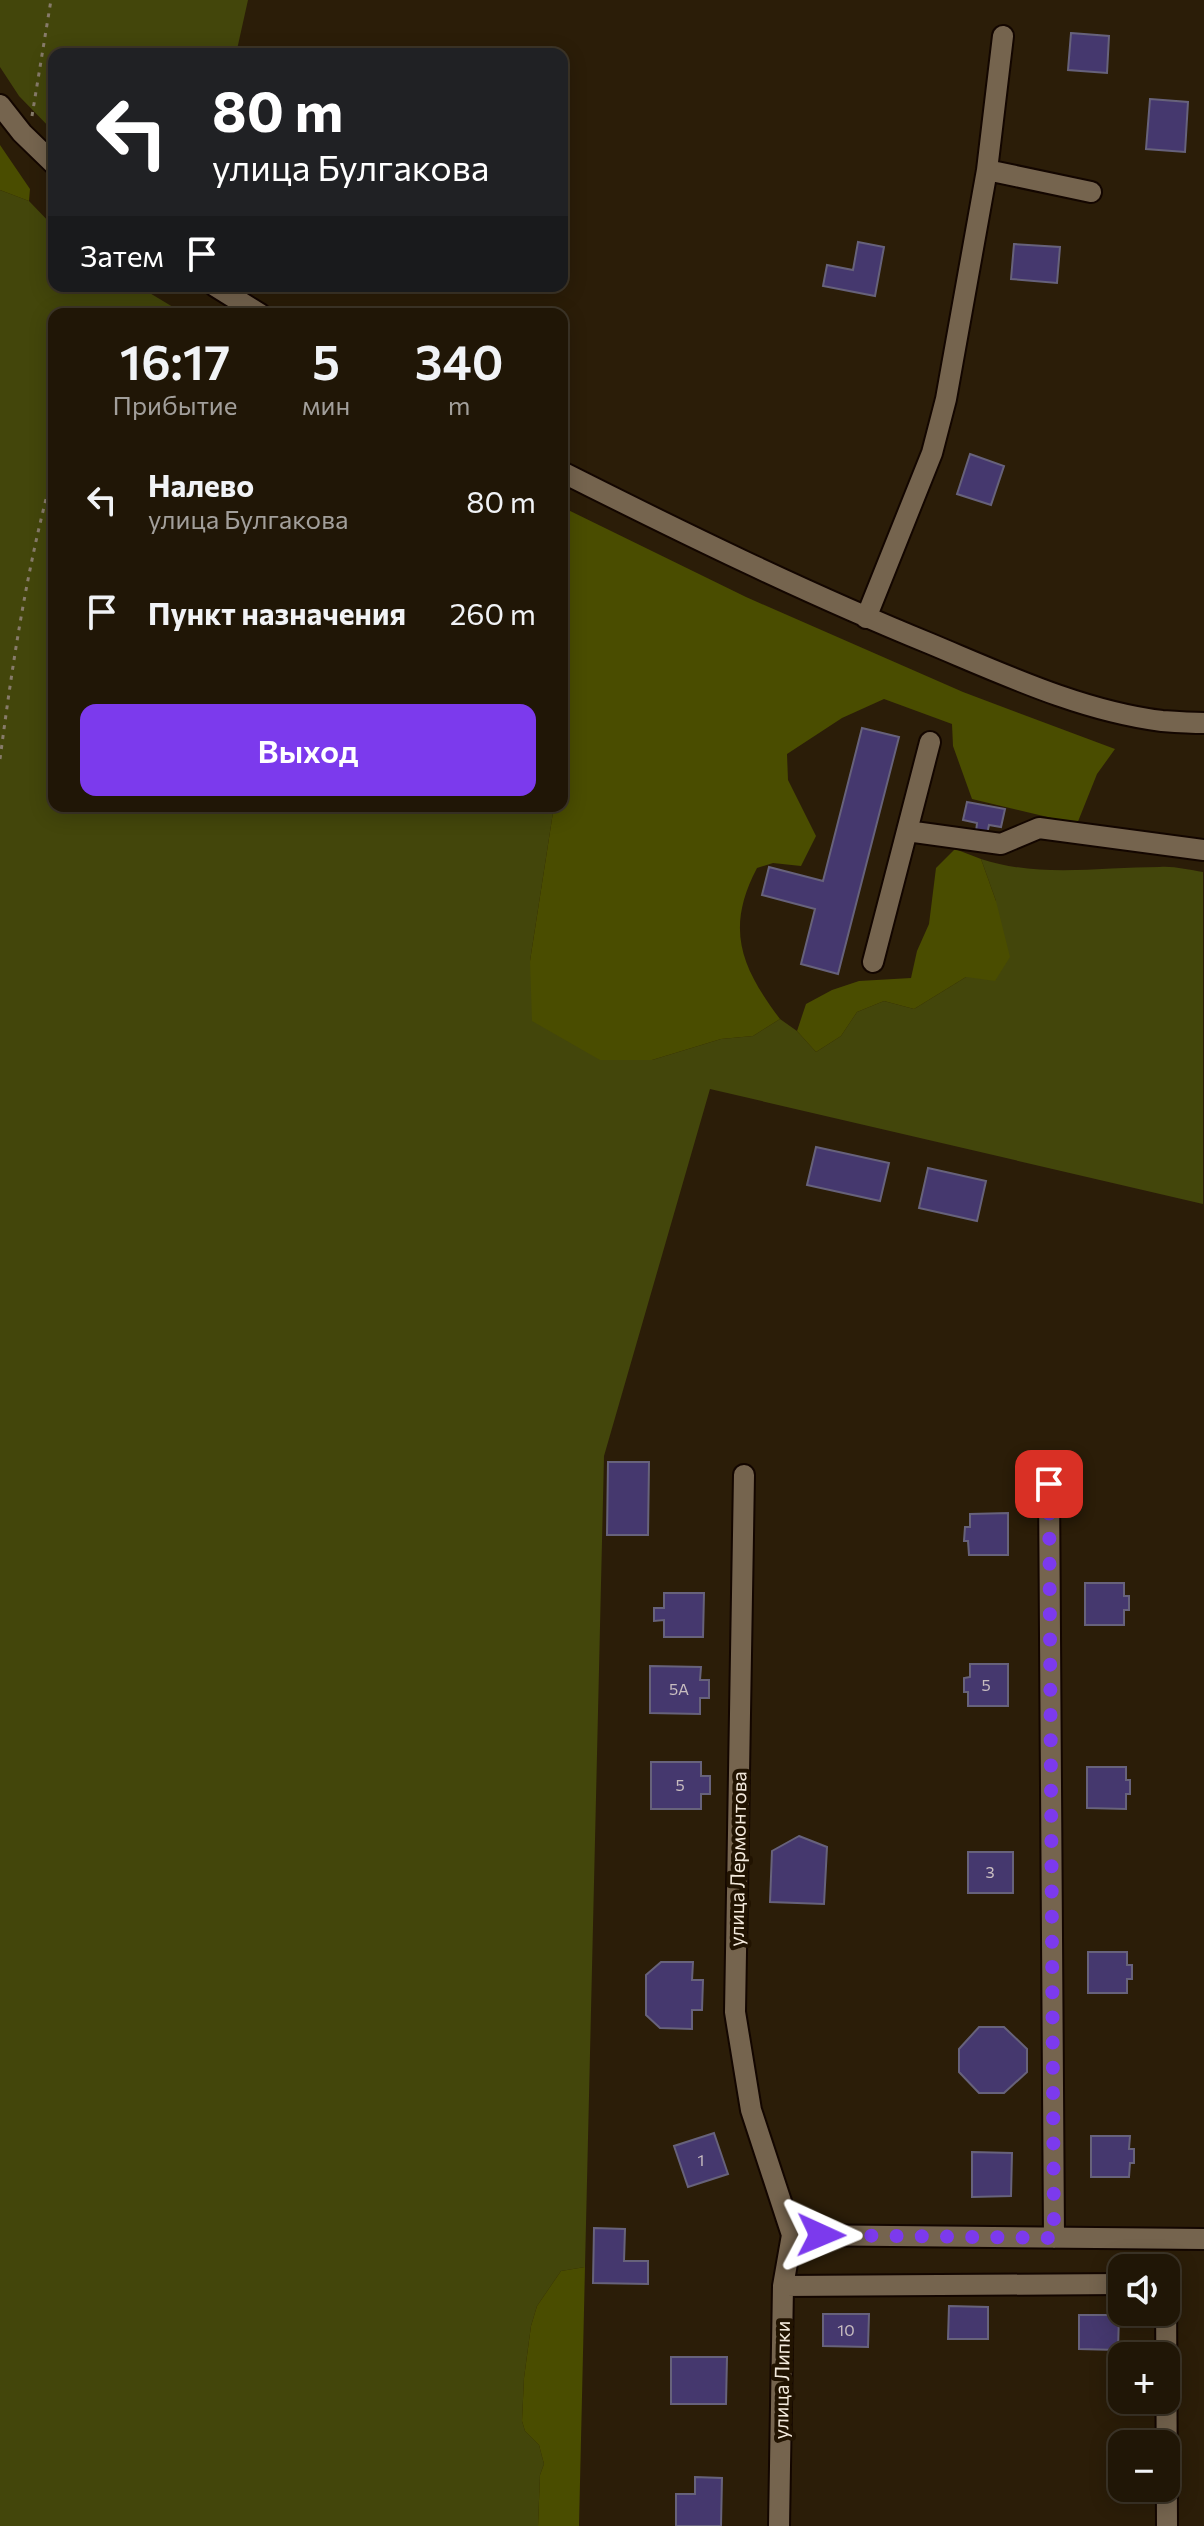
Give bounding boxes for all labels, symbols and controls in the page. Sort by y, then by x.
text: 80 m [212,75,343,144]
icon: left [80,80,184,184]
text: улица Булгакова [212,144,490,188]
icon: arrive [180,232,224,276]
text: Затем [80,236,164,273]
text: 16:17 [120,331,230,390]
text: 5 [312,331,340,390]
text: 340 [415,331,503,390]
text: Прибытие [113,389,238,420]
text: мин [302,389,350,420]
text: m [448,389,470,420]
text: Налево [148,466,254,503]
icon: left [80,478,124,522]
text: 80 m [466,482,536,519]
text: улица Булгакова [148,503,348,534]
icon: arrive [80,590,124,634]
text: Пункт назначения [148,594,406,631]
text: 260 m [450,594,536,631]
button: Выход [80,704,536,796]
pin [1015,1450,1083,1518]
icon: arrive [1027,1462,1071,1506]
house number: 5 [981,1675,991,1694]
house number: 5А [669,1679,689,1698]
street label: улица Лермонтова [723,1771,751,1947]
house number: 5 [675,1775,685,1794]
house number: 3 [985,1862,995,1881]
house number: 1 [698,2150,704,2169]
position arrow [779,2193,863,2277]
map controls [1108,2254,1180,2502]
button: sound [1108,2254,1180,2326]
street label: улица Липки [768,2320,794,2439]
house number: 10 [837,2320,855,2339]
button: + [1108,2342,1180,2414]
button: − [1108,2430,1180,2502]

